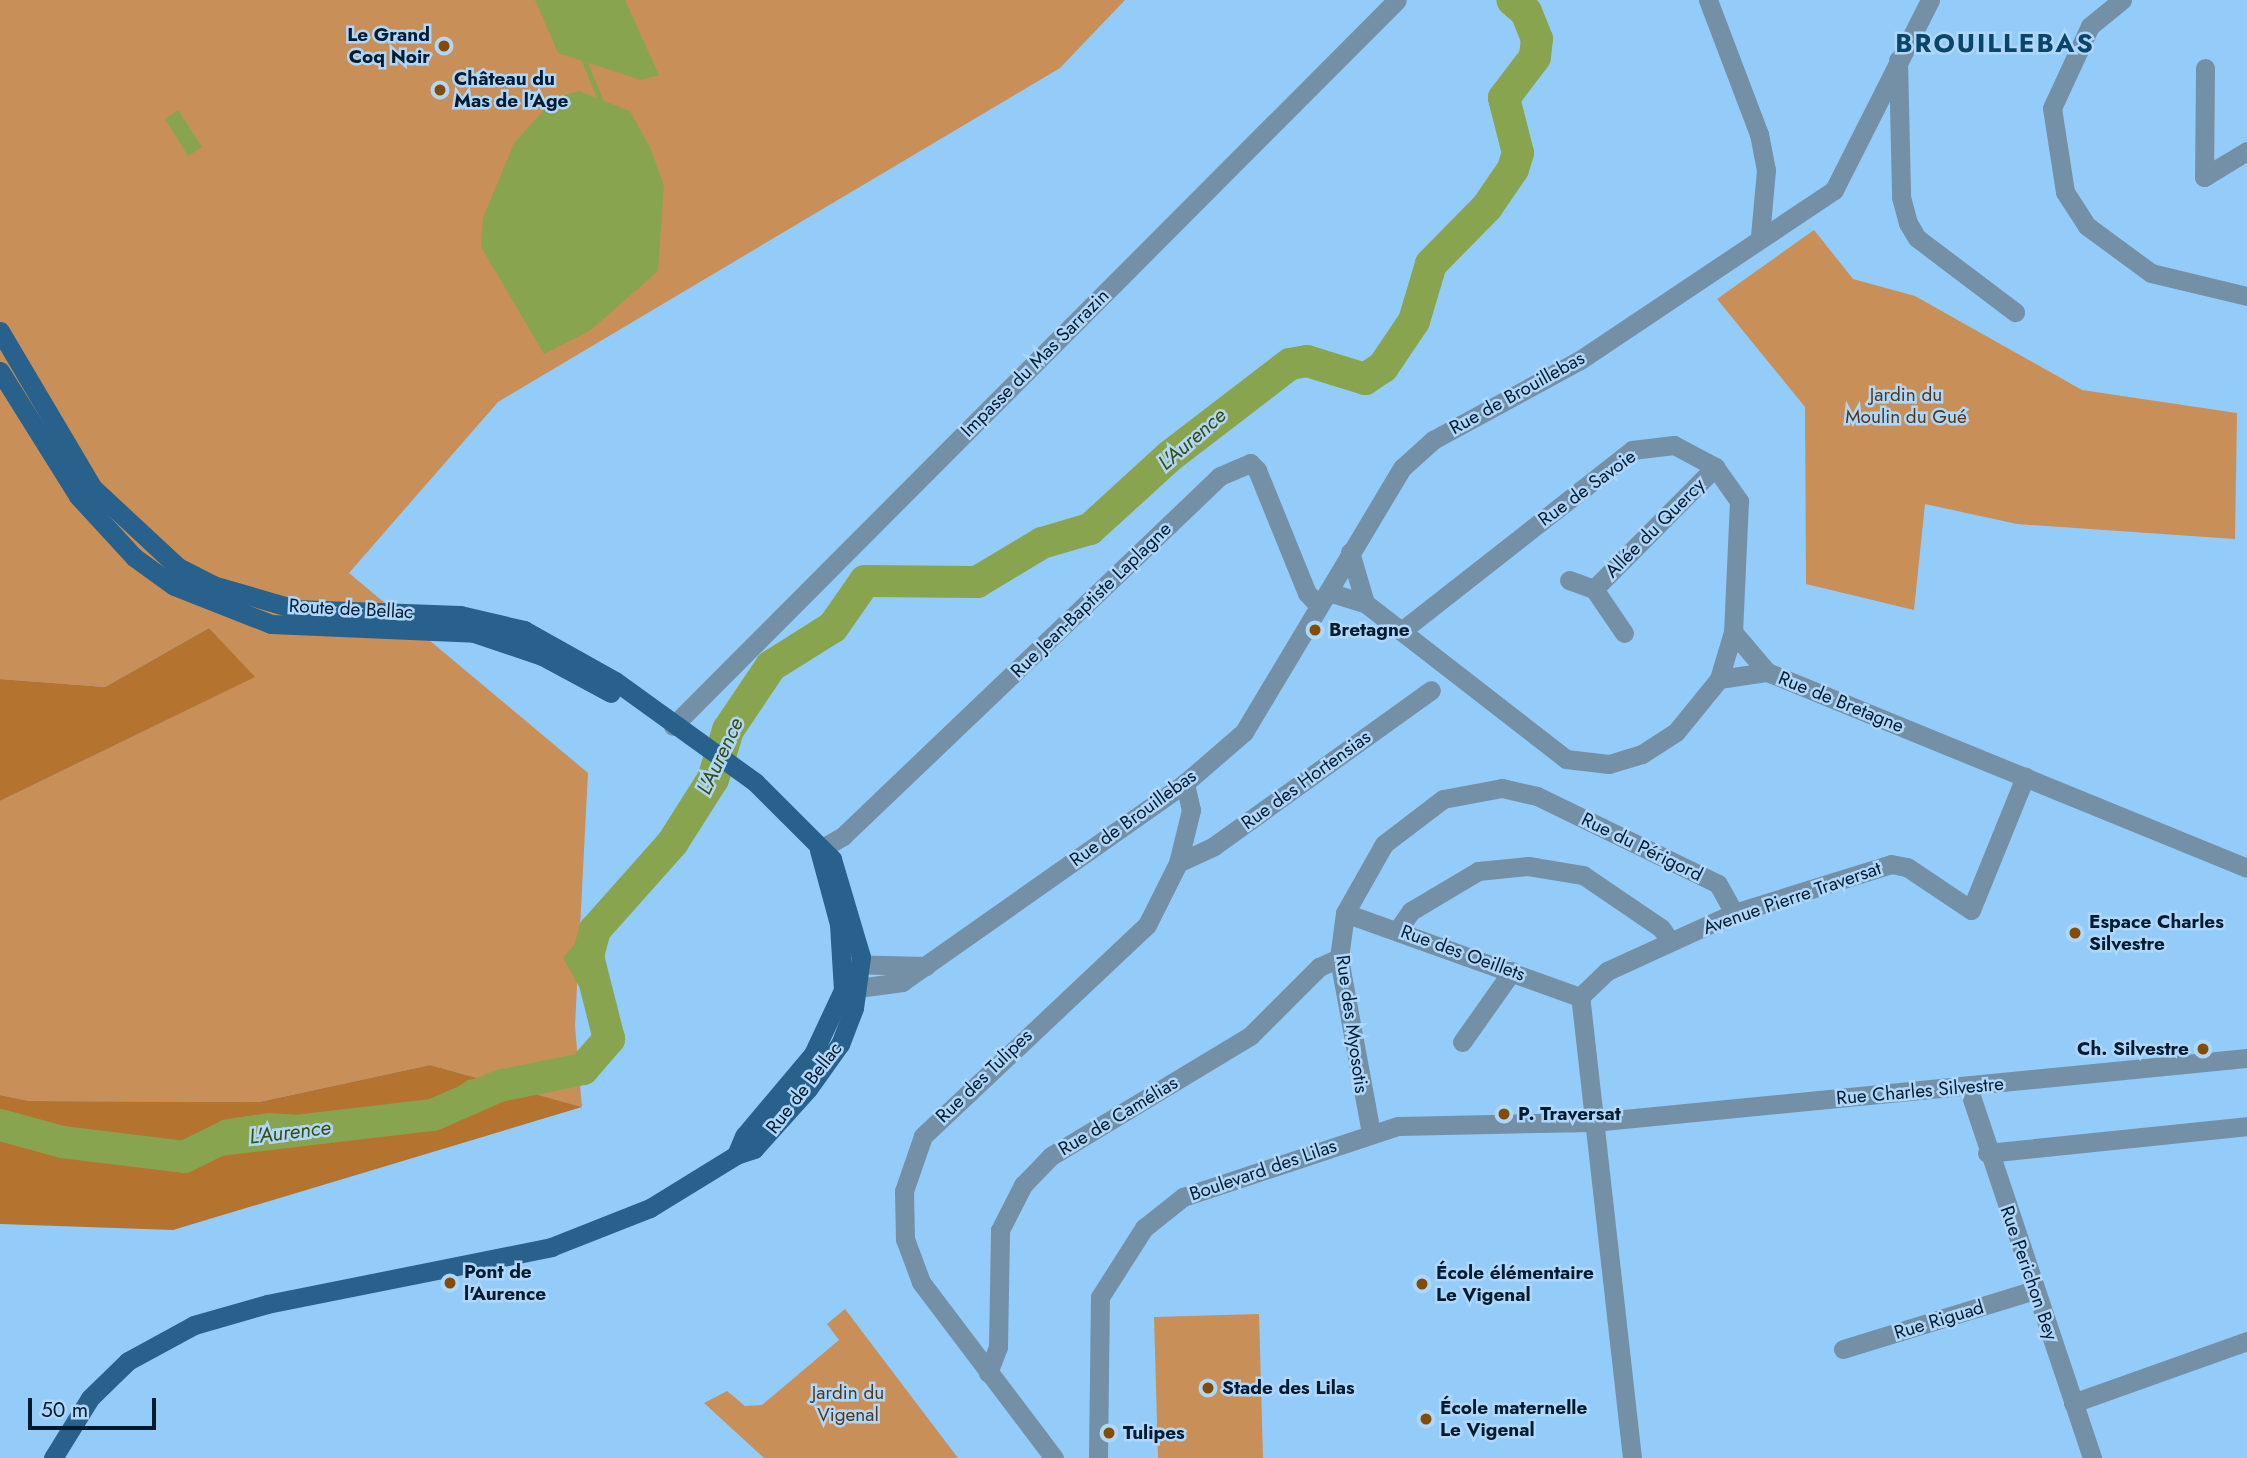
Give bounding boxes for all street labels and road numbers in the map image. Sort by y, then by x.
street label: Impasse du Mas Sarrazin [956,284,1114,442]
street label: Rue de Brouillebas [1446,347,1588,439]
street label: Rue de Savoie [1534,445,1640,531]
street label: Allée du Quercy [1600,473,1710,583]
street label: Rue Jean-Baptiste Laplagne [1006,517,1176,683]
street label: Route de Bellac [288,594,414,624]
street label: Rue de Bretagne [1775,666,1907,738]
street label: Rue des Hortensias [1237,725,1375,835]
street label: Rue de Brouillebas [1065,764,1201,872]
street label: Rue du Périgord [1578,808,1706,886]
street label: Avenue Pierre Traversat [1700,857,1884,939]
street label: Rue des Oeillets [1398,920,1528,986]
street label: Rue des Myosotis [1331,954,1373,1094]
street label: Rue des Tulipes [931,1024,1037,1128]
street label: Rue de Bellac [761,1038,847,1138]
street label: Rue de Camélias [1054,1071,1182,1161]
street label: Rue Charles Silvestre [1835,1072,2005,1110]
street label: Boulevard des Lilas [1186,1134,1340,1206]
street label: Rue Perichon Bey [1995,1203,2063,1343]
street label: Rue Riguad [1891,1296,1987,1344]

